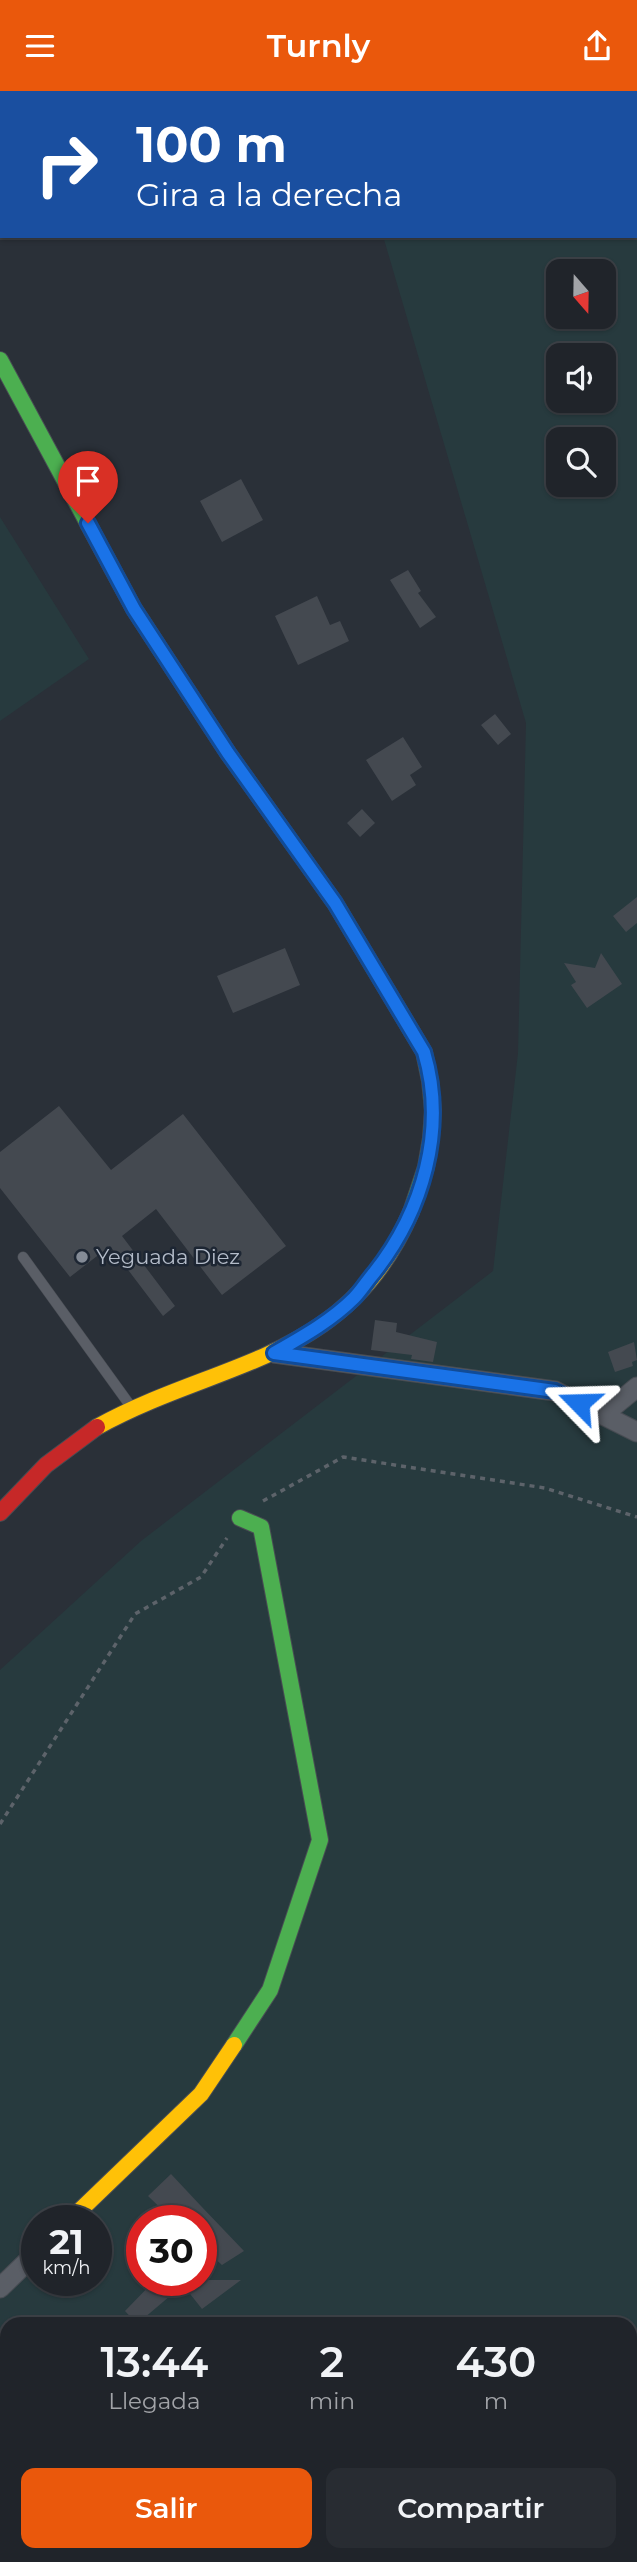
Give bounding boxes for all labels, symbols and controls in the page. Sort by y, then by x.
text: Turnly [267,26,370,65]
icon: menu [21,27,59,65]
icon: share [578,27,616,65]
text: 100 m [136,115,287,174]
icon: right [21,119,112,210]
text: Gira a la derecha [136,175,402,214]
north arrow [546,259,616,329]
map controls [546,259,616,497]
button: sound [546,343,616,413]
button: search [546,427,616,497]
pin [58,451,118,523]
icon: arrive [69,462,107,500]
place label: Yeguada Diez [96,1244,240,1269]
marker: Yeguada Diez [74,1249,90,1265]
position arrow [542,1366,616,1440]
speed limit sign: 30 [126,2205,217,2296]
text: 21 [49,2220,84,2263]
text: km/h [42,2257,91,2279]
text: 13:44 [101,2336,208,2388]
text: 2 [320,2336,344,2388]
text: 430 [456,2336,536,2388]
text: Llegada [108,2387,200,2415]
text: min [309,2387,355,2415]
text: m [484,2387,508,2415]
button: Salir [21,2468,312,2548]
button: Compartir [326,2468,616,2548]

